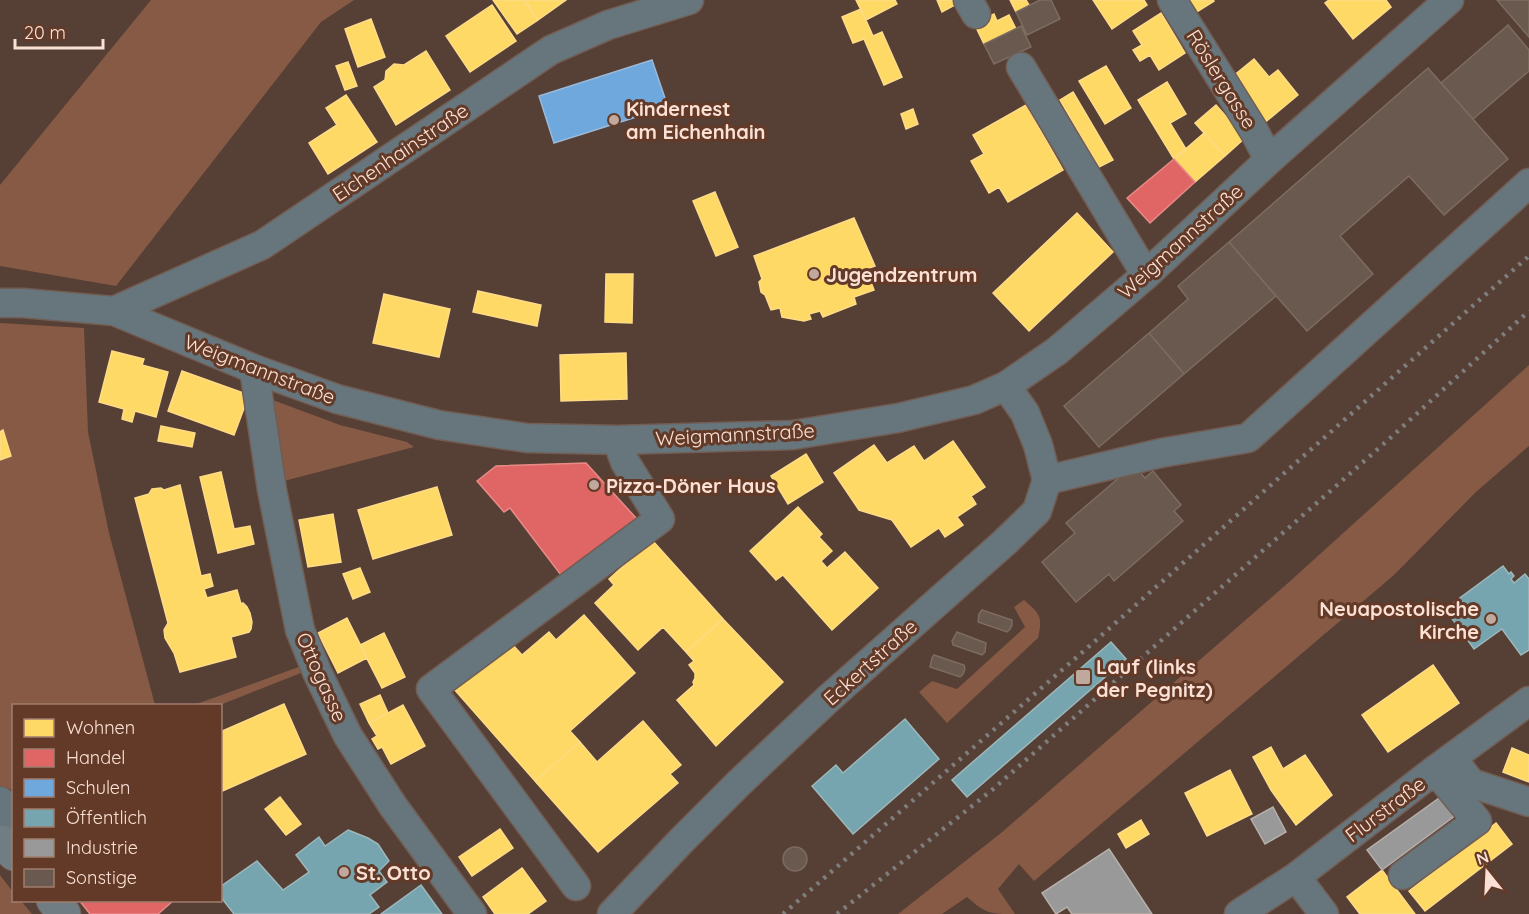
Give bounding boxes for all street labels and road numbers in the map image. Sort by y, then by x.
street label: Röslergasse [1182,25,1262,133]
street label: Eichenhainstraße [327,97,473,207]
street label: Weigmannstraße [1112,178,1248,304]
street label: Weigmannstraße [181,329,339,409]
street label: Weigmannstraße [655,417,815,451]
street label: Eckertstraße [818,613,922,711]
street label: Ottogasse [291,628,353,726]
street label: Flurstraße [1340,771,1430,847]

